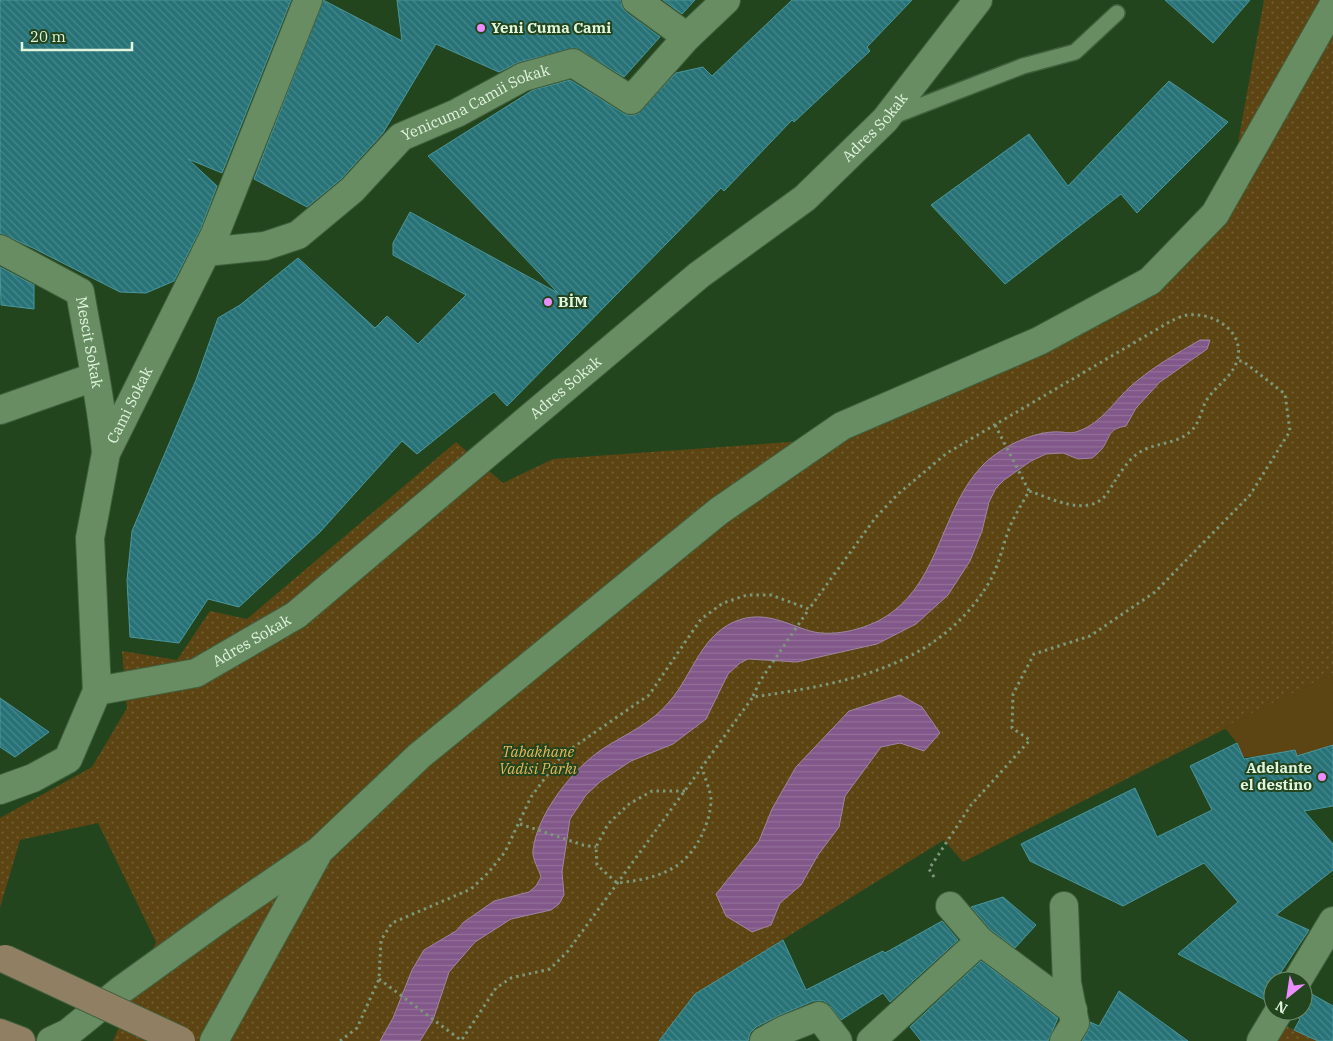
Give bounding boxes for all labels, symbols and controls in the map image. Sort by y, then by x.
place label: Yeni Cuma Cami [491,18,611,37]
scale bar [22,20,132,52]
marker: Yeni Cuma Cami [475,22,487,34]
text: 20 m [30,27,66,46]
street label: Yenicuma Camii Sokak [398,60,552,145]
street label: Adres Sokak [838,89,912,166]
place label: BİM [558,292,588,311]
street label: Mescit Sokak [72,295,107,390]
marker: BİM [542,296,554,308]
street label: Adres Sokak [526,351,605,423]
street label: Cami Sokak [102,363,157,446]
street label: Adres Sokak [209,610,294,671]
park label: Tabakhane Vadisi Parkı [499,742,578,778]
place label: Adelante el destino [1240,758,1312,794]
marker: Adelante el destino [1316,771,1328,783]
north arrow [1263,971,1313,1021]
text: N [1272,997,1291,1018]

